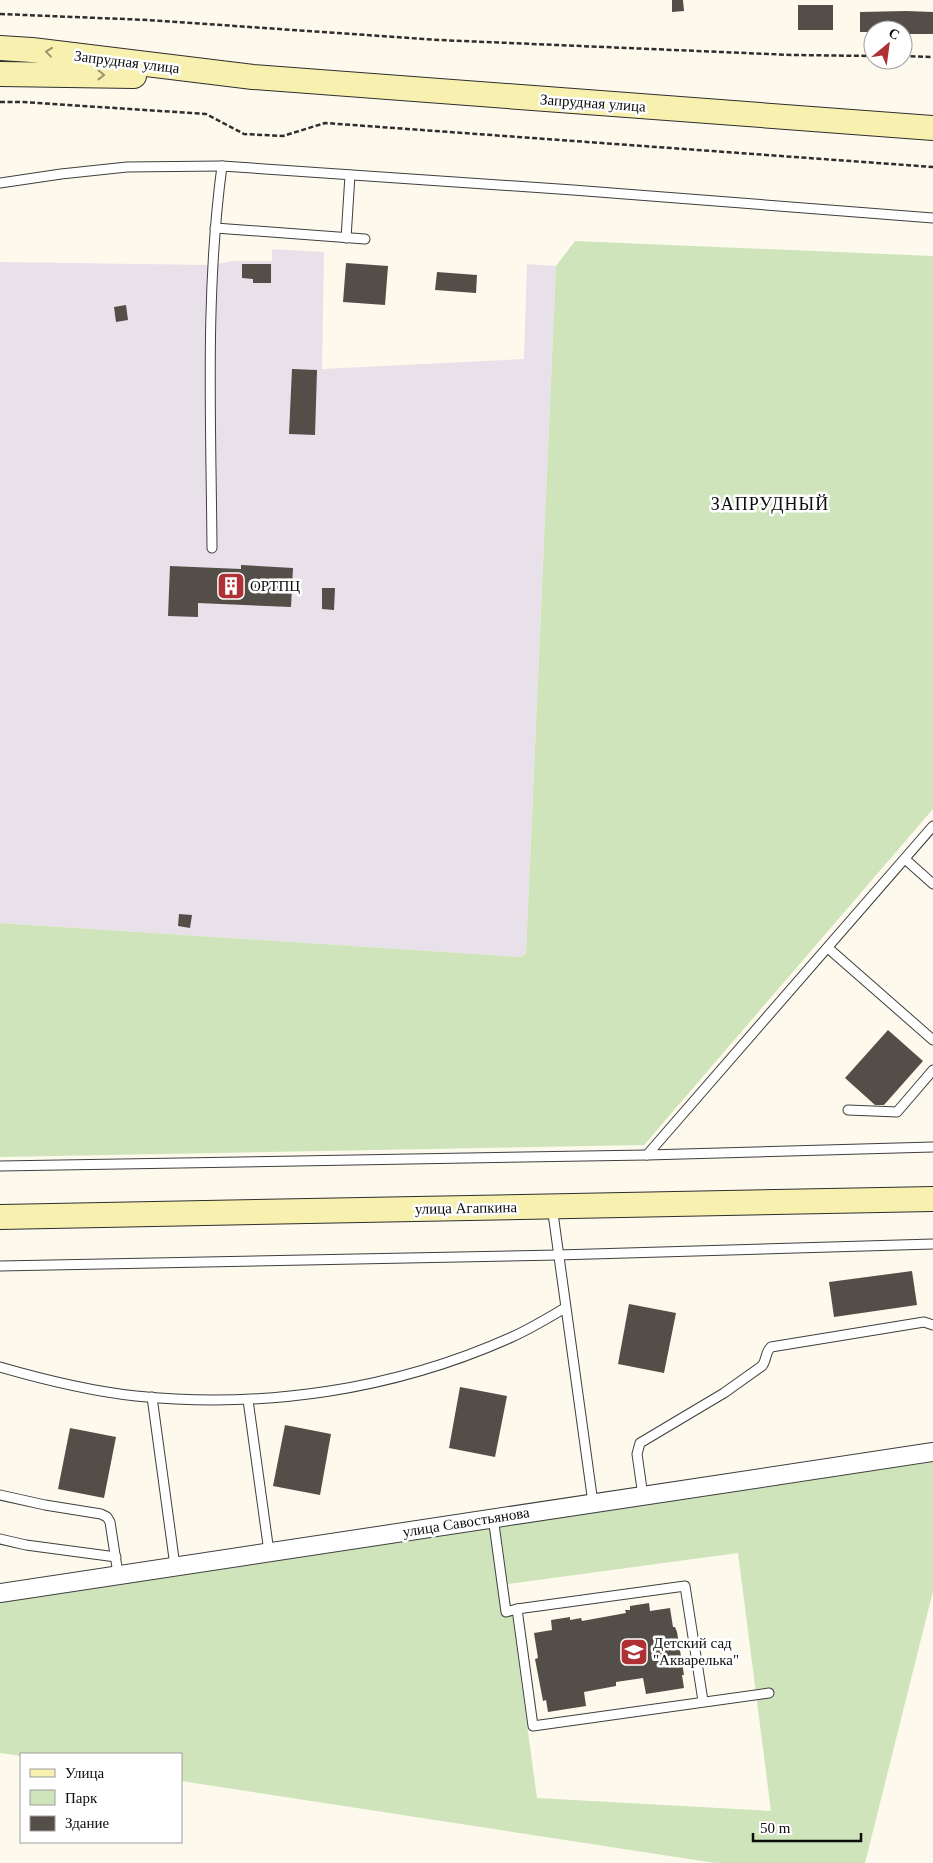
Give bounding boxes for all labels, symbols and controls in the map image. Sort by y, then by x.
north arrow [863,20,913,70]
text: С [886,25,902,43]
one-way arrow [44,47,52,58]
street label: Запрудная улица [73,48,181,76]
one-way arrow [98,70,105,80]
street label: Запрудная улица [540,91,647,115]
district label: ЗАПРУДНЫЙ [711,494,829,514]
building icon: ОРТПЦ [216,571,246,601]
place label: ОРТПЦ [250,578,300,594]
street label: улица Агапкина [415,1199,518,1217]
street label: улица Савостьянова [401,1504,531,1540]
place label: Детский сад "Акварелька" [653,1635,739,1668]
school or university icon: Детский сад "Акварелька" [619,1637,649,1667]
legend [20,1753,182,1843]
text: Улица [65,1765,104,1781]
text: Парк [65,1790,98,1806]
scale bar [753,1810,860,1842]
text: Здание [65,1815,109,1831]
text: 50 m [760,1820,791,1836]

